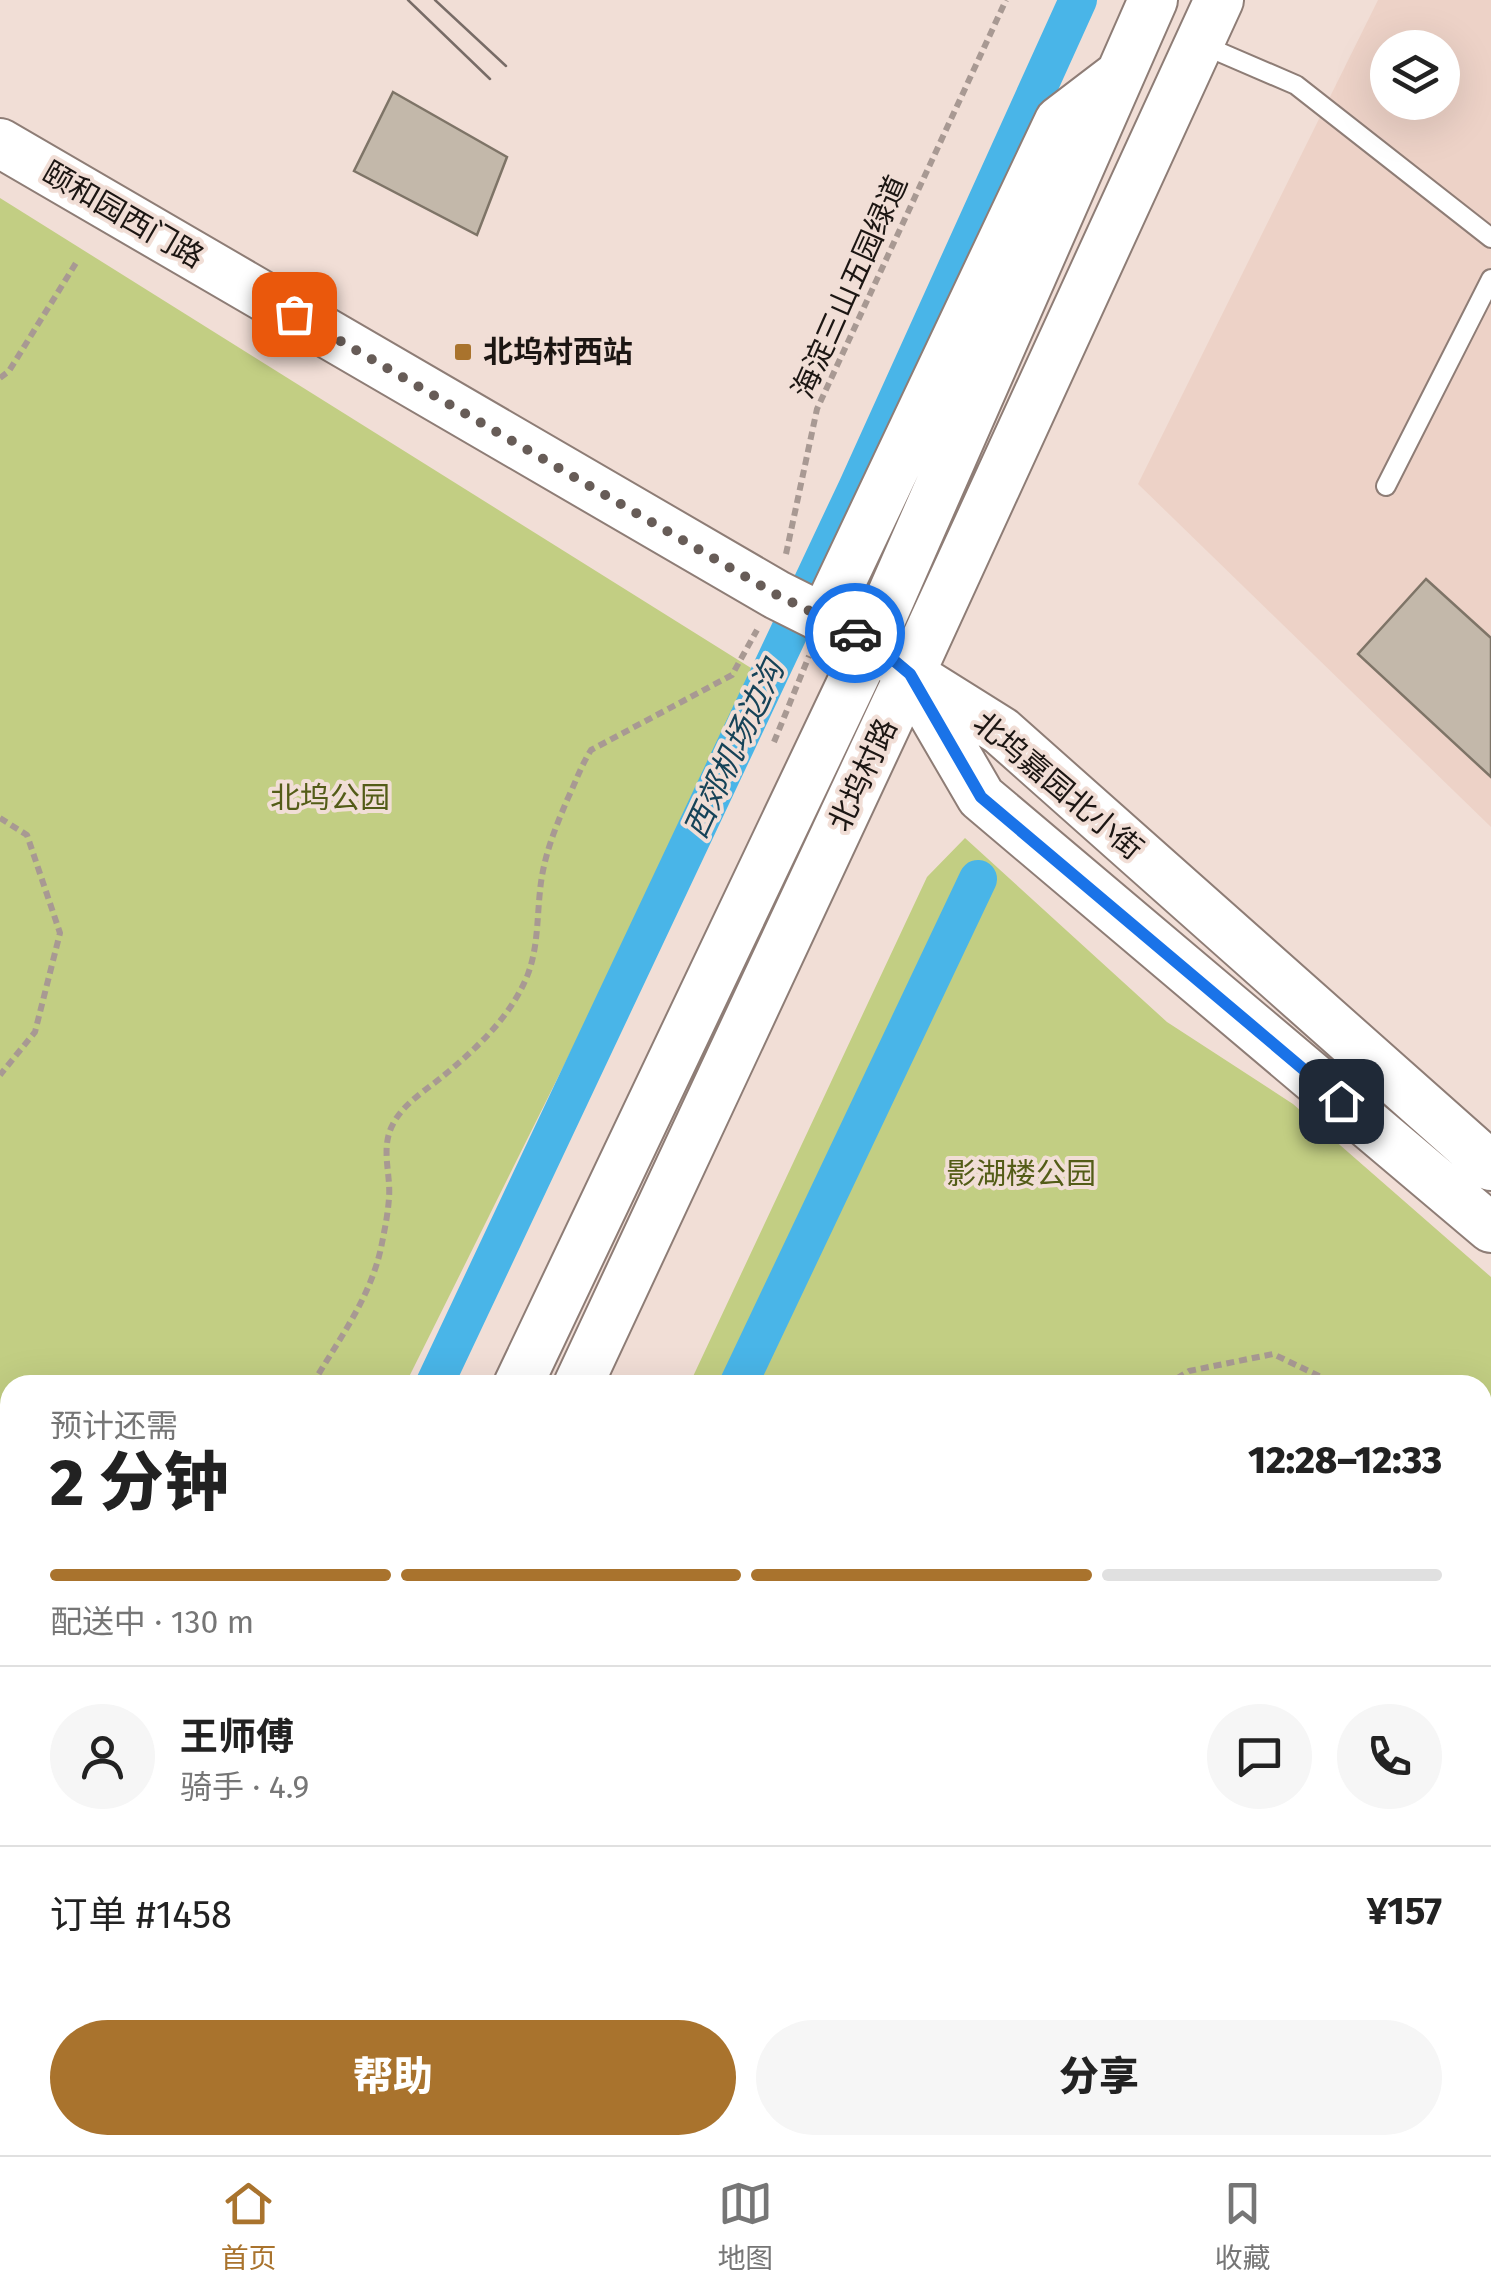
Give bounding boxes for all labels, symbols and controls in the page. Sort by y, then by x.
map controls [1370,30,1460,120]
button: layers [1370,30,1460,120]
street label: 颐和园西门路 [36,154,210,276]
street label: 海淀三山五园绿道 [785,170,915,404]
pin [252,272,337,357]
icon: bag [267,287,322,342]
place label: 北坞村西站 [483,334,633,370]
marker: 北坞村西站 [452,341,474,363]
courier [805,583,905,683]
icon: car [828,606,883,661]
water label: 西郊机场边沟 [676,651,793,844]
street label: 北坞嘉园北小街 [966,705,1150,867]
street label: 北坞村路 [821,713,905,837]
park label: 北坞公园 [270,780,390,816]
pin [1299,1059,1384,1144]
icon: home [1314,1074,1369,1129]
park label: 影湖楼公园 [946,1156,1096,1192]
text: 预计还需 [50,1407,178,1445]
text: 12:28–12:33 [1248,1437,1442,1483]
text: 2 分钟 [50,1444,229,1522]
text: 配送中 · 130 m [50,1603,254,1641]
button: person [50,1704,155,1809]
button: chat [1207,1704,1312,1809]
button: phone [1337,1704,1442,1809]
text: 王师傅 [180,1714,294,1760]
text: 骑手 · 4.9 [180,1768,309,1806]
text: ¥157 [1367,1888,1442,1934]
text: 订单 #1458 [50,1892,232,1938]
button: 帮助 [50,2020,736,2135]
button: 分享 [756,2020,1442,2135]
tab: 首页 [220,2176,277,2276]
tab: 地图 [717,2176,774,2276]
tab: 收藏 [1214,2176,1271,2276]

